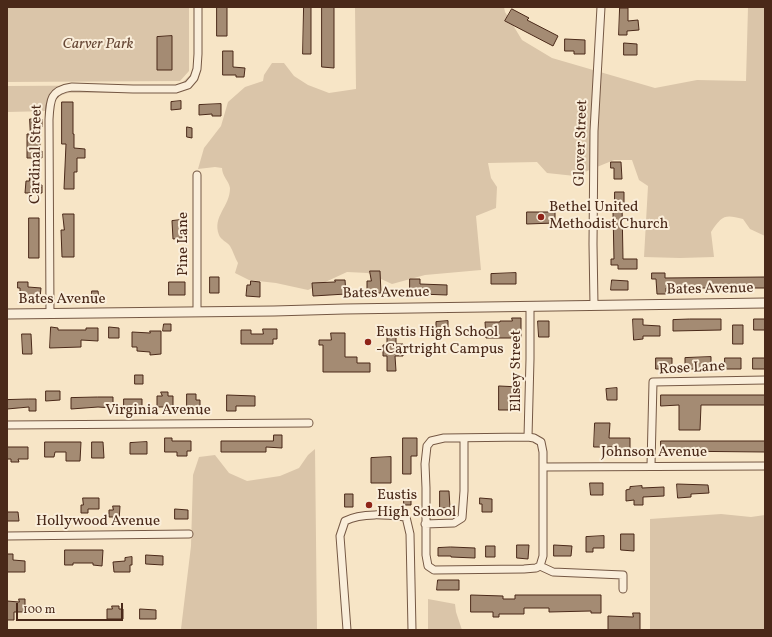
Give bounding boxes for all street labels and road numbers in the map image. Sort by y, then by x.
street label: Glover Street [571,99,593,187]
street label: Cardinal Street [27,104,47,204]
street label: Pine Lane [175,212,193,276]
street label: Bates Avenue [666,280,754,300]
street label: Bates Avenue [342,284,430,304]
street label: Bates Avenue [18,291,106,309]
street label: Ellsey Street [508,330,526,412]
street label: Rose Lane [658,358,726,380]
street label: Virginia Avenue [105,402,211,420]
street label: Johnson Avenue [601,444,707,462]
street label: Hollywood Avenue [36,513,160,531]

